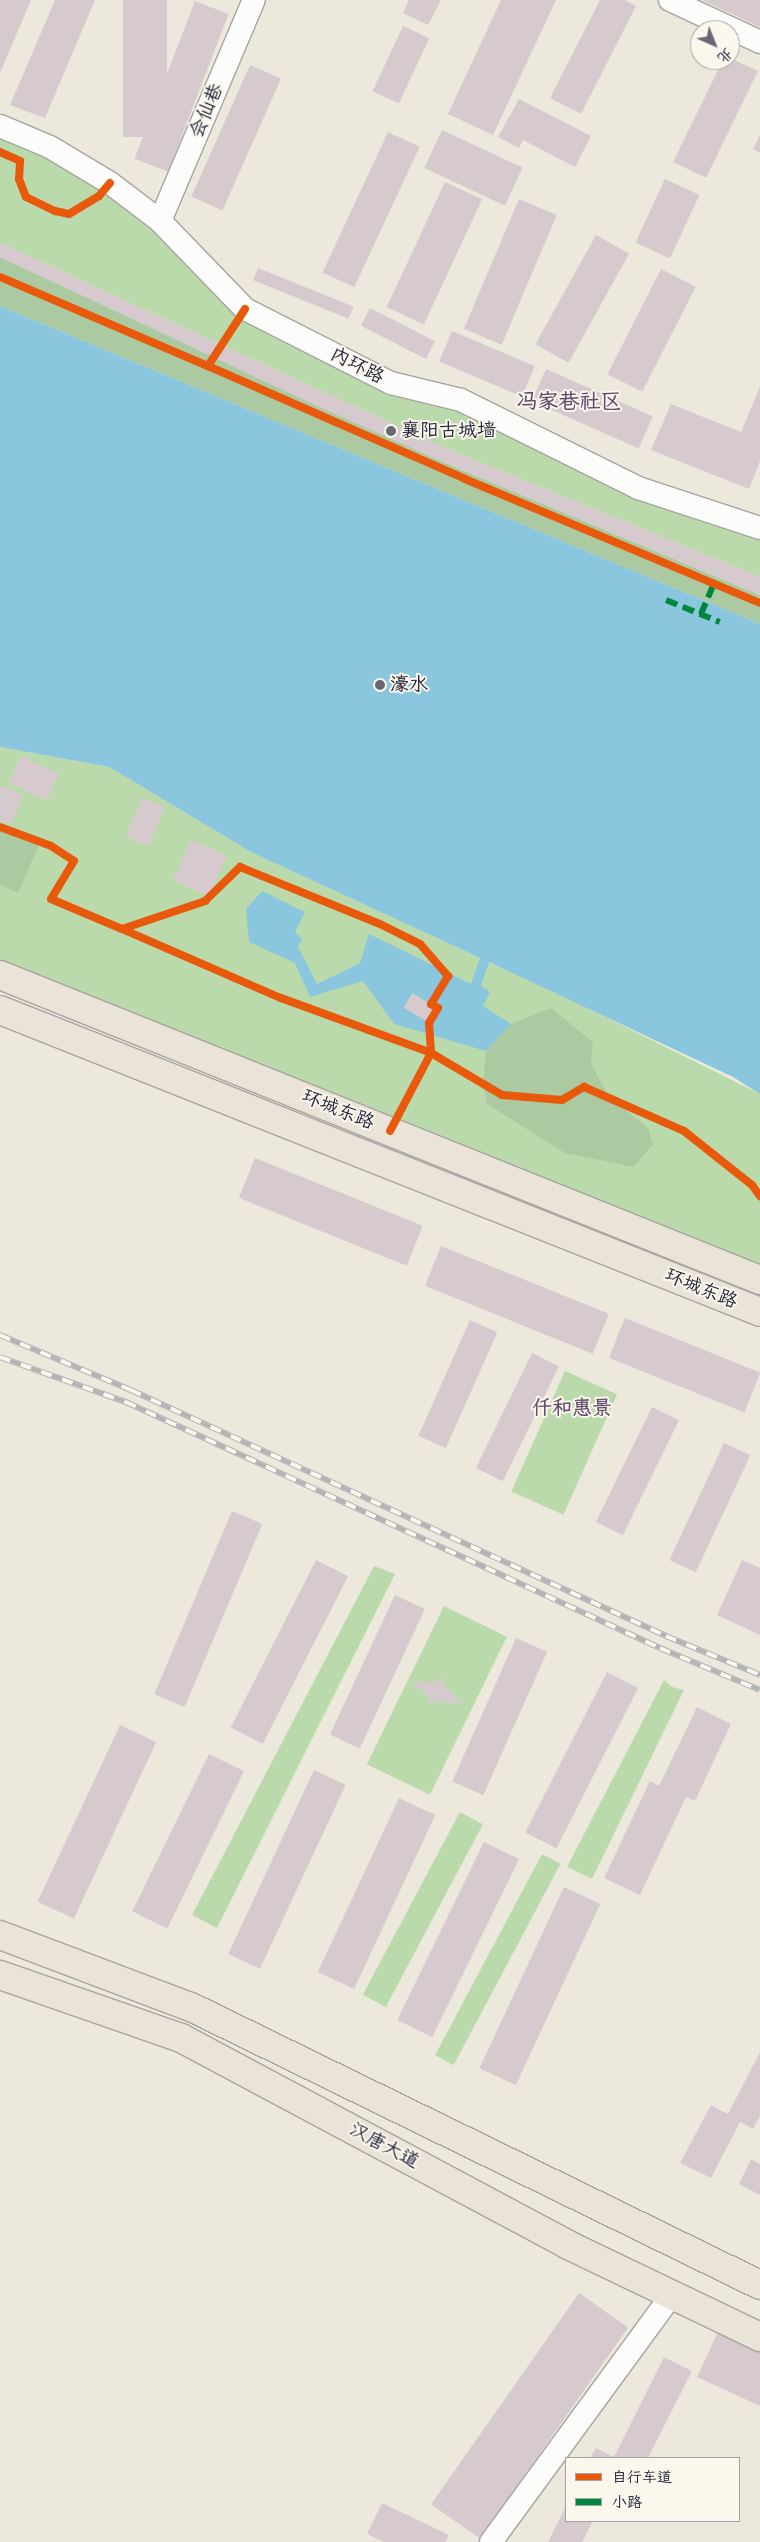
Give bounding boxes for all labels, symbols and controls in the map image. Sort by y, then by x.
north arrow [690,20,740,70]
text: 北 [714,44,736,66]
street label: 会仙巷 [185,80,229,142]
street label: 内环路 [326,343,388,389]
district label: 冯家巷社区 [517,388,621,414]
place label: 襄阳古城墙 [401,420,496,442]
marker: 襄阳古城墙 [385,425,397,437]
place label: 濠水 [390,674,428,696]
marker: 濠水 [374,679,386,691]
street label: 环城东路 [298,1085,378,1135]
street label: 环城东路 [661,1264,741,1314]
district label: 仟和惠景 [532,1395,612,1419]
street label: 汉唐大道 [345,2118,423,2174]
legend [565,2457,740,2522]
text: 自行车道 [612,2468,672,2486]
text: 小路 [612,2493,642,2511]

